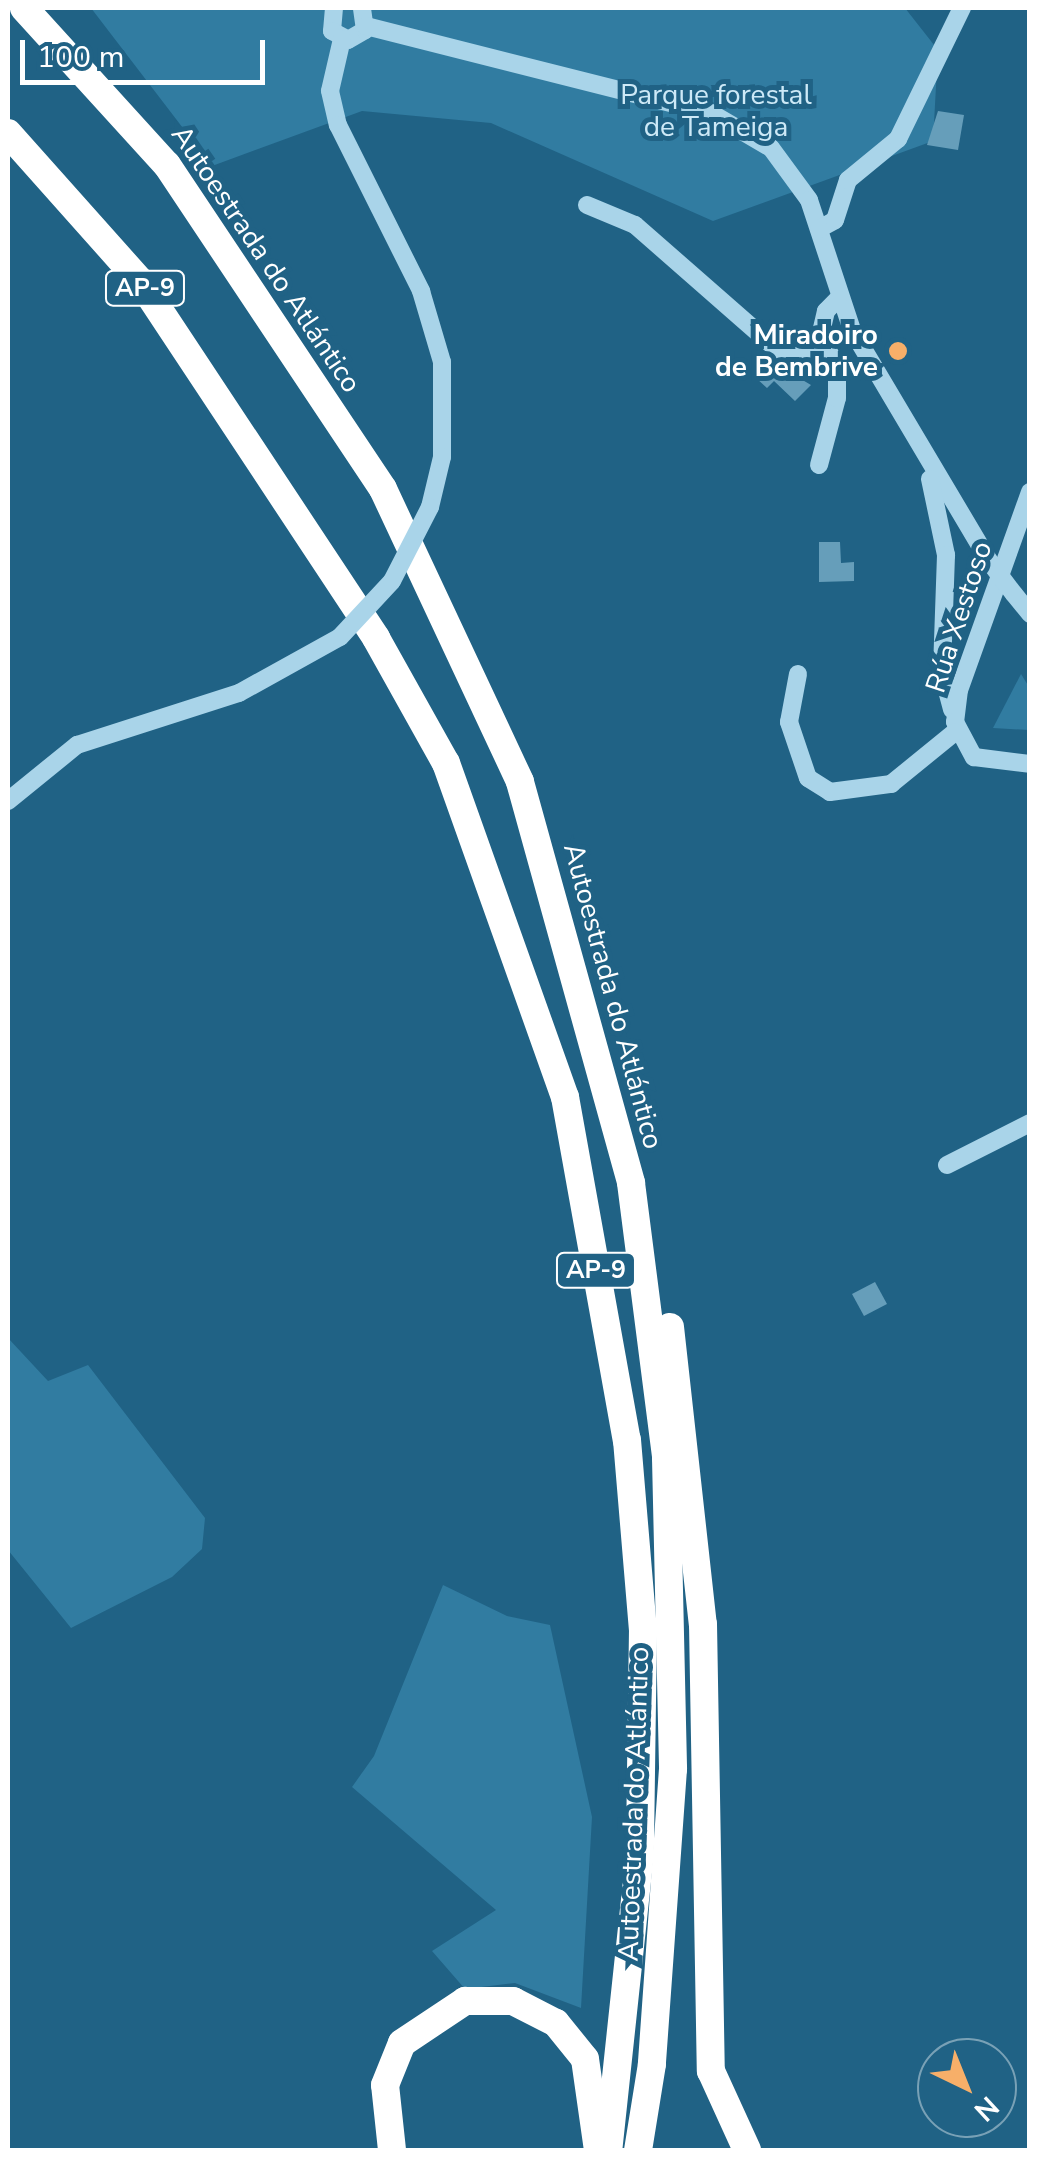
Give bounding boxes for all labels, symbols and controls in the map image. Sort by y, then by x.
scale bar [25,20,270,82]
text: 100 m [37,37,124,78]
park label: Parque forestal de Tameiga [620,78,812,144]
street label: Autoestrada do Atlántico [164,119,368,399]
road number: AP-9 [102,268,188,308]
place label: Miradoiro de Bembrive [715,318,878,384]
marker: Miradoiro de Bembrive [887,340,909,362]
street label: Rúa Xestoso [919,537,999,697]
street label: Autoestrada do Atlántico [556,840,670,1152]
road number: AP-9 [554,1250,638,1290]
street label: Autoestrada do Atlántico [612,1646,656,1962]
north arrow [917,2038,1017,2138]
text: N [965,2087,1007,2130]

